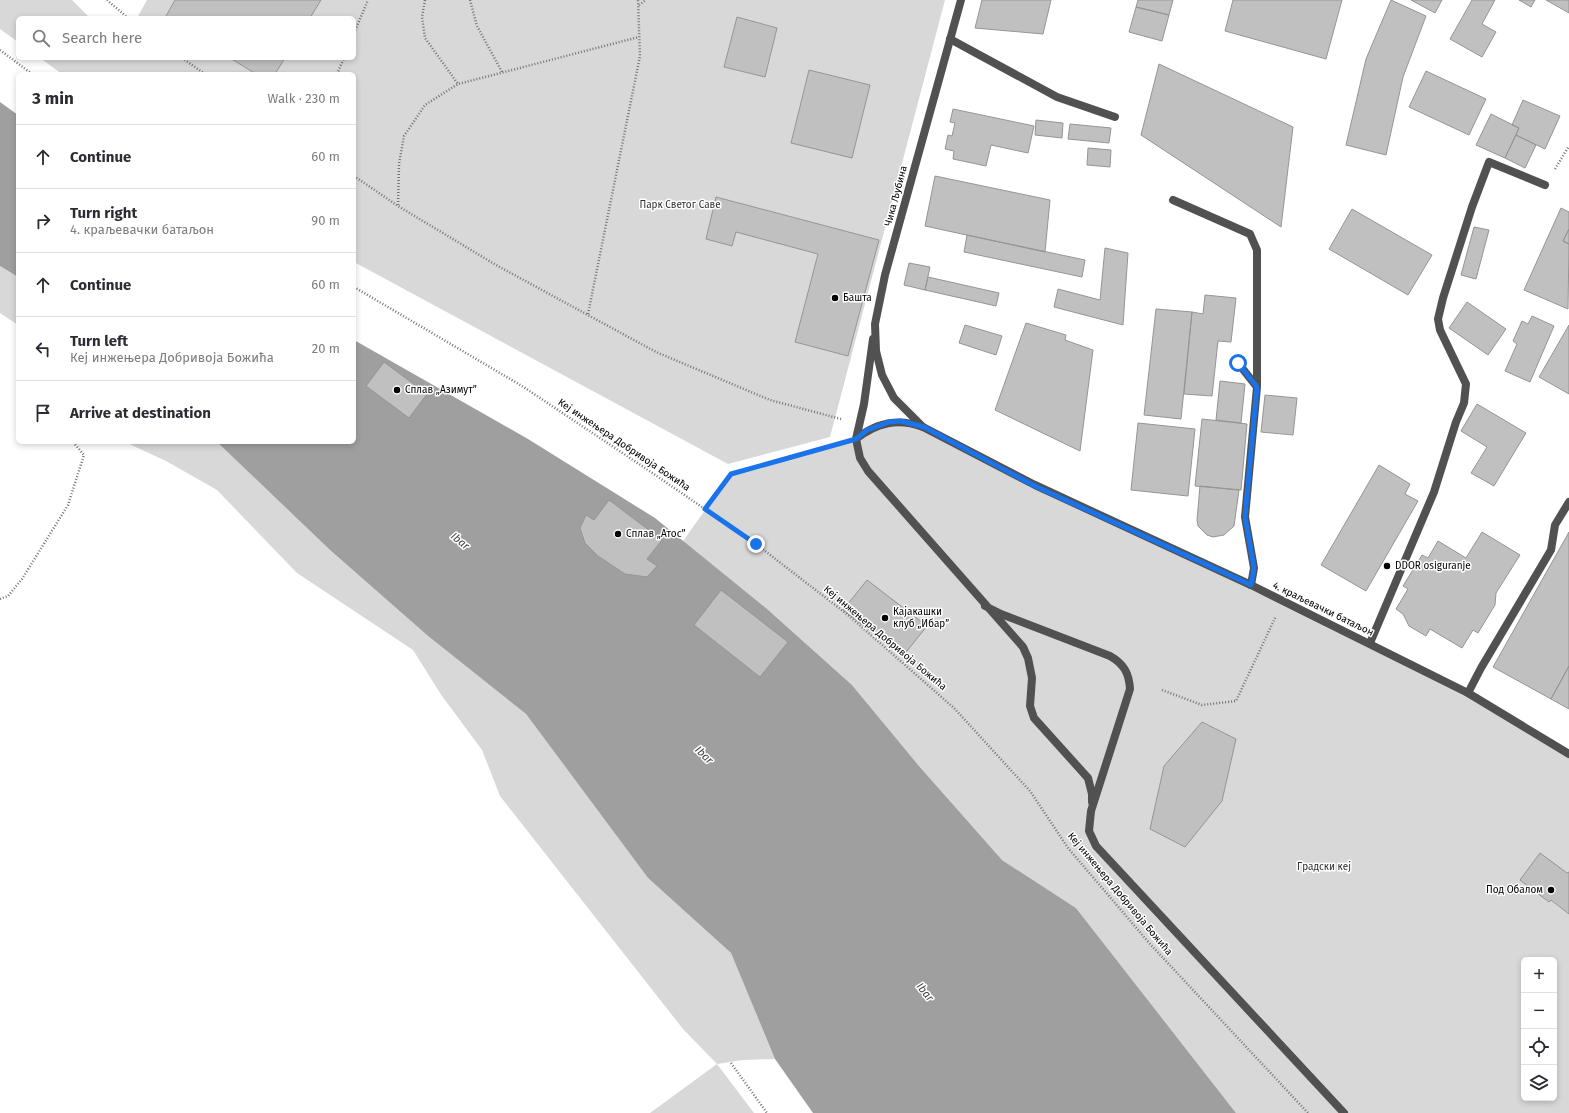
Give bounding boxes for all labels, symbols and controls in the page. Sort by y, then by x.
search box [16,16,356,60]
icon: search [30,27,52,49]
text: Search here [62,29,142,47]
text: 3 min [32,88,74,109]
text: Walk · 230 m [268,91,340,106]
icon: ahead [32,146,54,168]
text: Continue [70,148,131,166]
text: 60 m [311,149,340,164]
street label: Чика Љубина [882,164,910,228]
park label: Парк Светог Саве [639,199,721,211]
text: Turn right [70,204,137,222]
icon: right [32,210,54,232]
text: 90 m [311,213,340,228]
text: 4. краљевачки батаљон [70,222,214,237]
icon: ahead [32,274,54,296]
text: Continue [70,276,131,294]
text: 60 m [311,277,340,292]
place label: Башта [843,292,872,304]
marker: Башта [830,293,840,303]
text: Turn left [70,332,128,350]
icon: left [32,338,54,360]
text: 20 m [312,341,340,356]
text: Кеј инжењера Добривоја Божића [70,350,274,365]
route start [1229,354,1247,372]
place label: Сплав „Азимут” [405,384,477,396]
marker: Сплав „Азимут” [392,385,402,395]
street label: Кеј инжењера Добривоја Божића [556,395,693,494]
icon: arrive [32,402,54,424]
text: Arrive at destination [70,404,211,422]
place label: Сплав „Атос” [626,528,686,540]
marker: Сплав „Атос” [613,529,623,539]
water label: Ibar [448,530,473,553]
route end [747,535,765,553]
place label: DDOR osiguranje [1395,560,1471,572]
marker: DDOR osiguranje [1382,561,1392,571]
street label: 4. краљевачки батаљон [1271,579,1375,639]
street label: Кеј инжењера Добривоја Божића [821,582,950,693]
place label: Кајакашки клуб „Ибар” [893,605,949,630]
marker: Кајакашки клуб „Ибар” [880,613,890,623]
water label: Ibar [692,743,716,767]
street label: Кеј инжењера Добривоја Божића [1065,829,1176,958]
park label: Градски кеј [1297,860,1351,873]
place label: Под Обалом [1486,884,1543,896]
marker: Под Обалом [1546,885,1556,895]
map controls [1521,957,1557,1101]
button: + [1521,957,1557,993]
water label: Ibar [914,980,937,1004]
button: − [1521,993,1557,1029]
button: locate [1521,1029,1557,1065]
button: layers [1521,1065,1557,1101]

